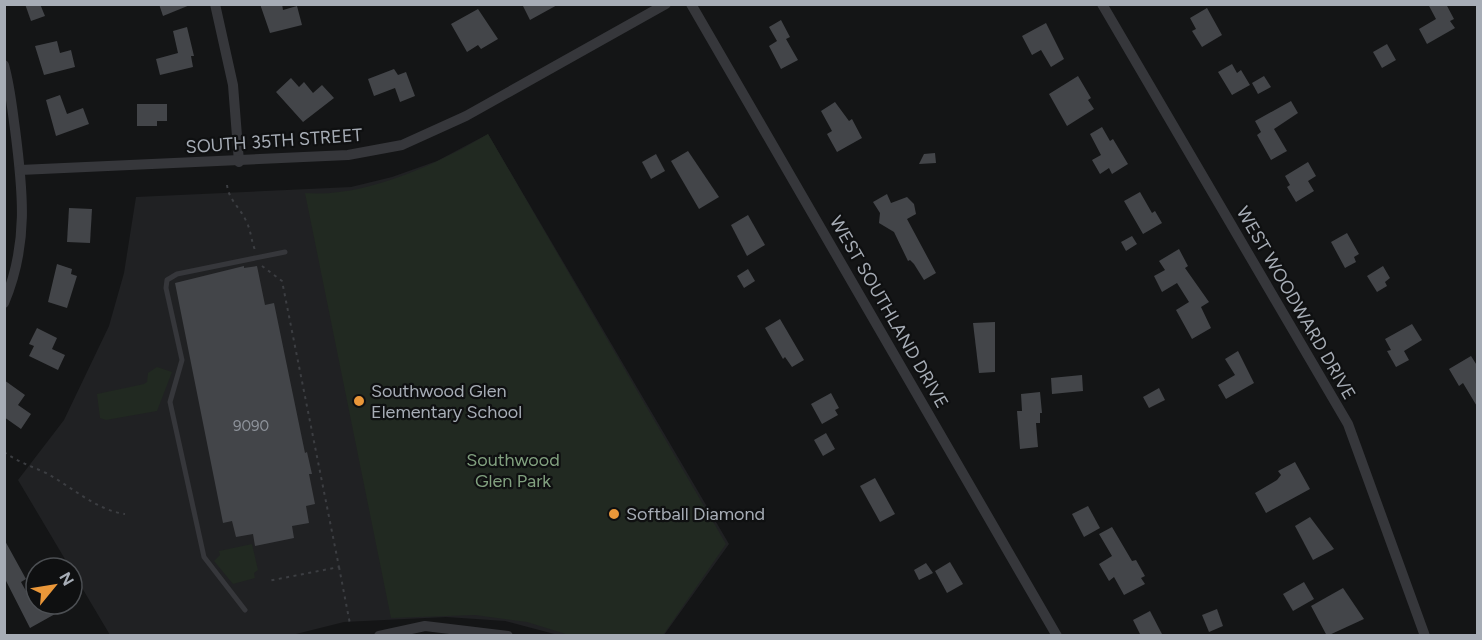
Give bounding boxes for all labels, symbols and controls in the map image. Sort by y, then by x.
street label: SOUTH 35TH STREET [185,124,363,158]
street label: WEST WOODWARD DRIVE [1232,202,1360,404]
street label: WEST SOUTHLAND DRIVE [825,212,953,412]
place label: Southwood Glen Elementary School [371,380,522,423]
marker: Southwood Glen Elementary School [352,394,366,408]
house number: 9090 [233,417,269,435]
park label: Southwood Glen Park [466,449,560,492]
place label: Softball Diamond [626,503,765,525]
marker: Softball Diamond [607,507,621,521]
north arrow [24,556,84,616]
text: N [55,569,78,589]

